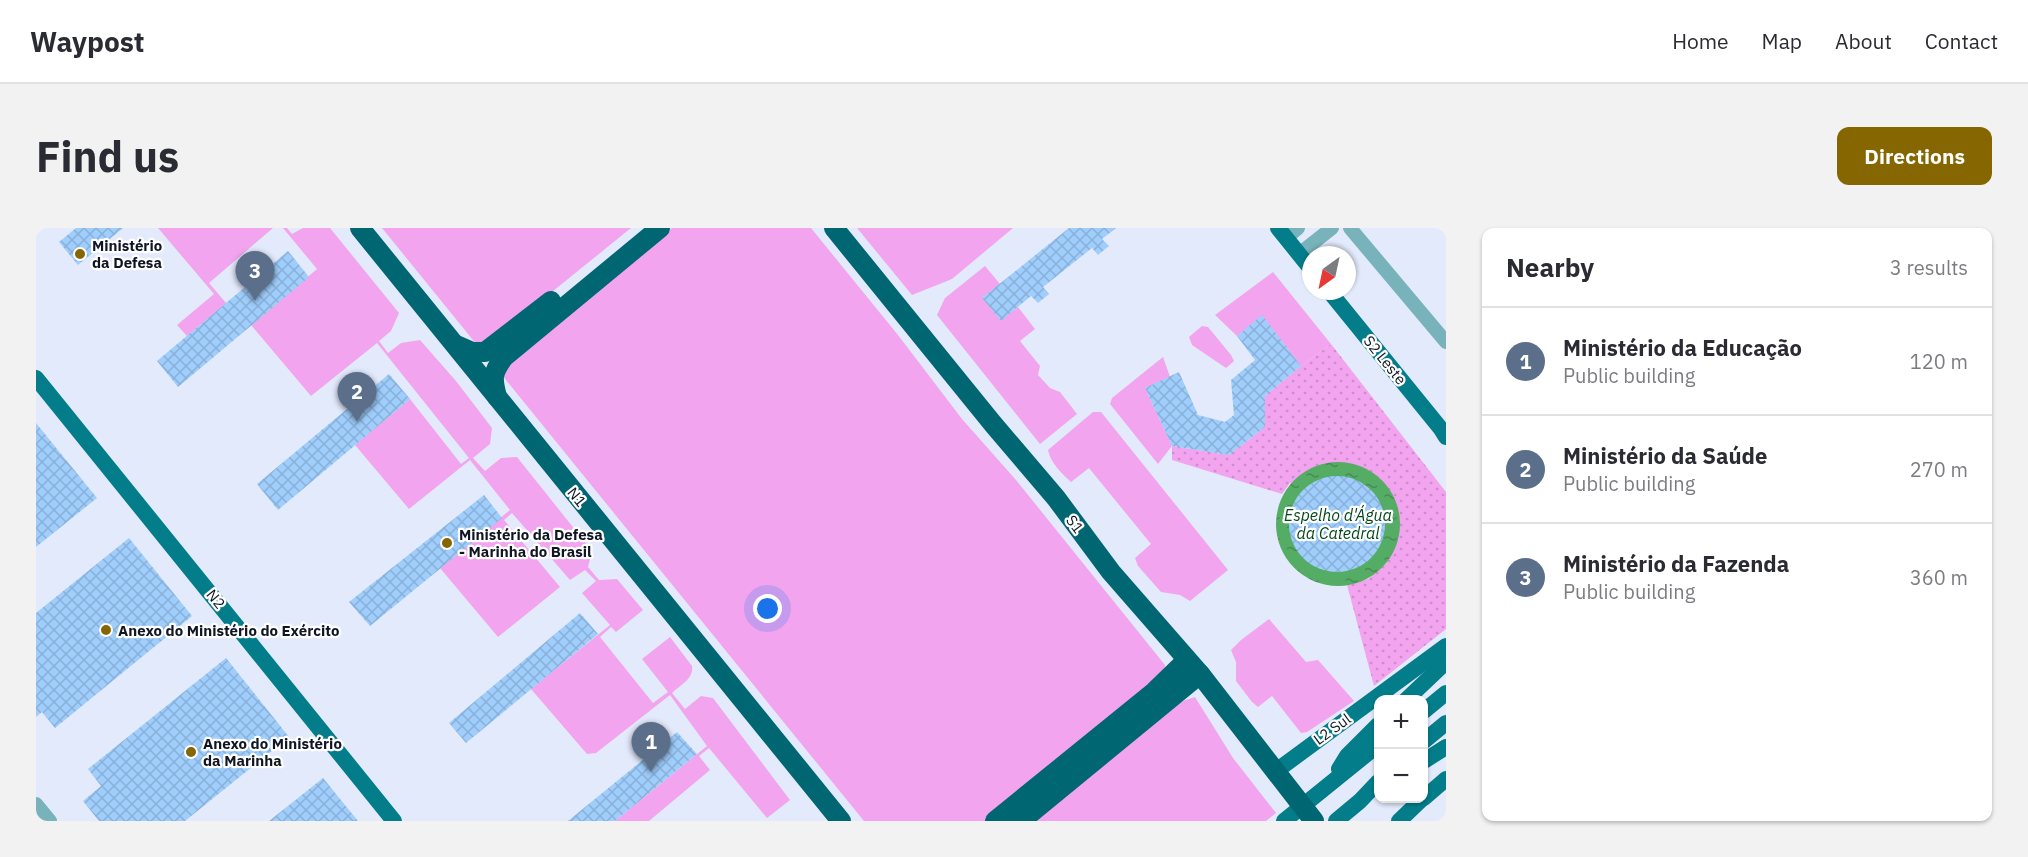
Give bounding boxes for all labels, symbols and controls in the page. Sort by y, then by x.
text: Waypost [30,23,144,60]
text: Home [1672,27,1729,55]
text: Map [1762,27,1802,55]
text: About [1835,27,1892,55]
text: Contact [1925,27,1998,55]
button: Directions [1837,127,1992,185]
text: Find us [36,129,179,184]
place label: Ministério da Defesa [92,236,162,272]
north arrow [1302,246,1356,300]
marker: Ministério da Defesa [73,247,87,261]
text: Nearby [1506,250,1594,284]
pin: 3 [236,251,274,301]
text: 3 results [1890,254,1968,281]
street label: S2 Leste [1360,332,1410,388]
text: Ministério da Educação [1563,333,1802,362]
text: 1 [1520,348,1532,375]
text: 120 m [1910,348,1968,375]
text: Public building [1563,362,1695,389]
pin: 2 [338,372,376,422]
text: Ministério da Saúde [1563,441,1767,470]
text: 2 [1520,456,1532,483]
text: 270 m [1910,456,1968,483]
text: Public building [1563,470,1695,497]
street label: N1 [563,483,591,511]
water label: Espelho d'Água da Catedral [1284,504,1392,543]
street label: S1 [1062,511,1088,537]
place label: Ministério da Defesa - Marinha do Brasil [459,525,603,561]
marker: Ministério da Defesa - Marinha do Brasil [440,536,454,550]
text: Ministério da Fazenda [1563,549,1789,578]
text: 3 [1520,564,1532,591]
text: 360 m [1910,564,1968,591]
text: Public building [1563,578,1695,605]
street label: N2 [202,585,230,613]
your location [753,594,782,623]
place label: Anexo do Ministério do Exército [118,621,339,640]
marker: Anexo do Ministério do Exército [99,623,113,637]
map controls [1374,695,1428,803]
button: + [1374,695,1428,749]
street label: L2 Sul [1310,709,1354,749]
pin: 1 [632,722,670,772]
place label: Anexo do Ministério da Marinha [203,734,342,770]
marker: Anexo do Ministério da Marinha [184,745,198,759]
button: − [1374,749,1428,803]

